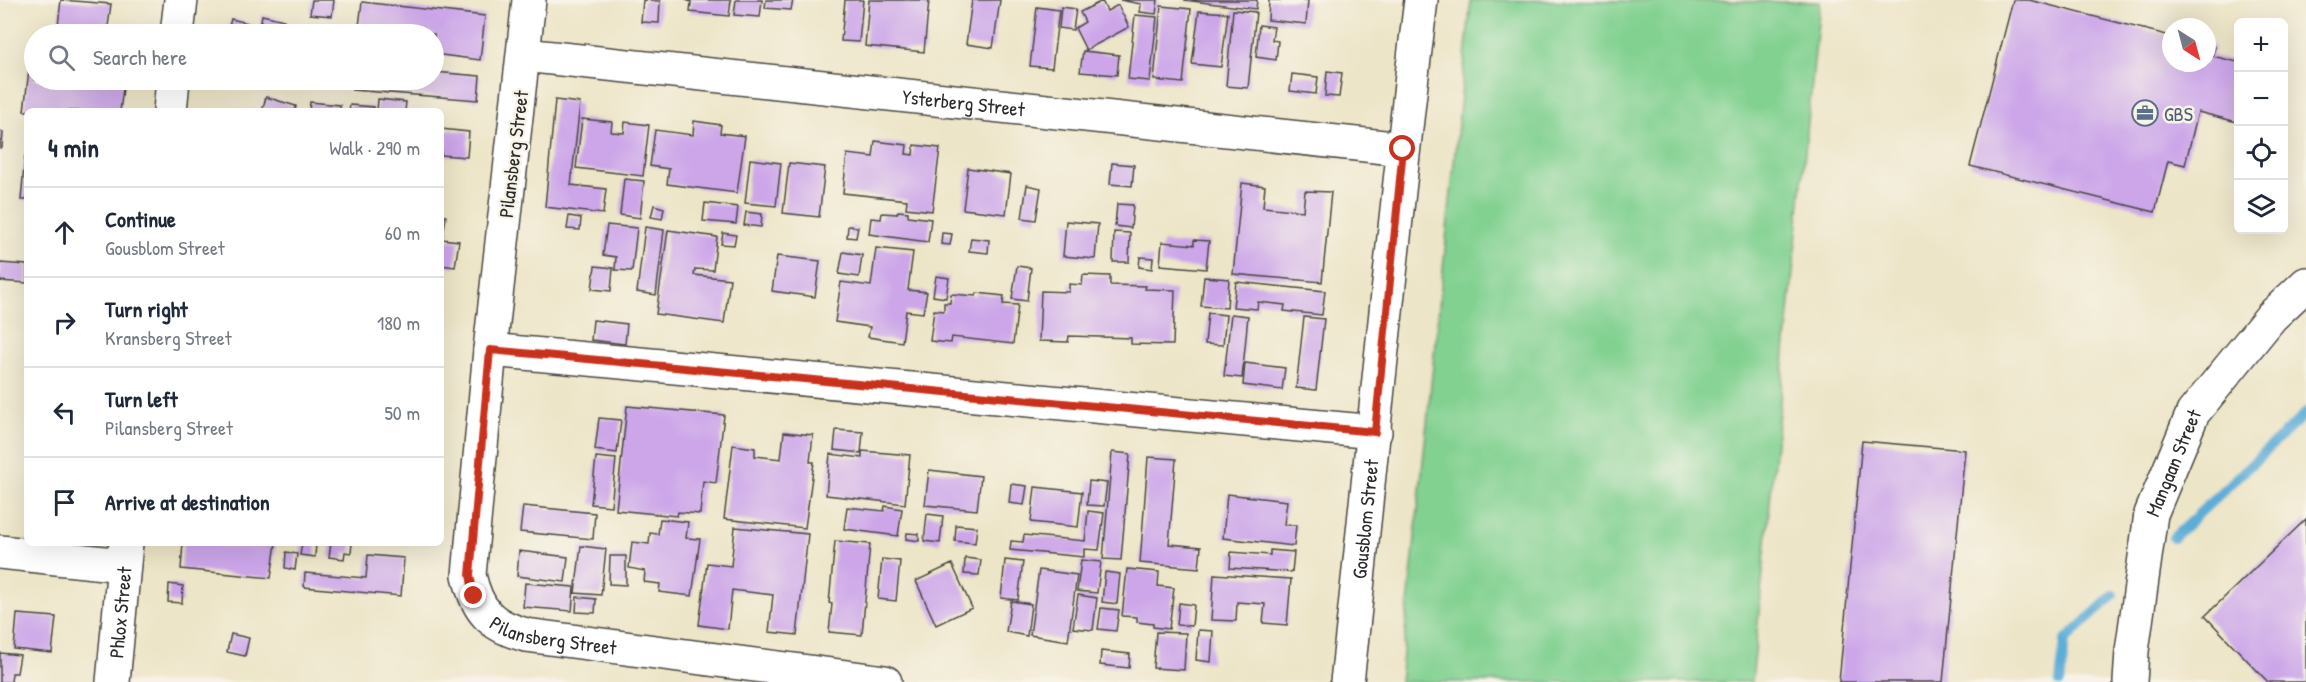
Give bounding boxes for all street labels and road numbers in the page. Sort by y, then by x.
street label: Ysterberg Street [901,82,1027,122]
street label: Pilansberg Street [492,88,534,219]
street label: Mangaan Street [2138,404,2207,520]
street label: Gousblom Street [1345,457,1384,580]
street label: Phlox Street [102,564,137,659]
street label: Pilansberg Street [485,609,619,660]

